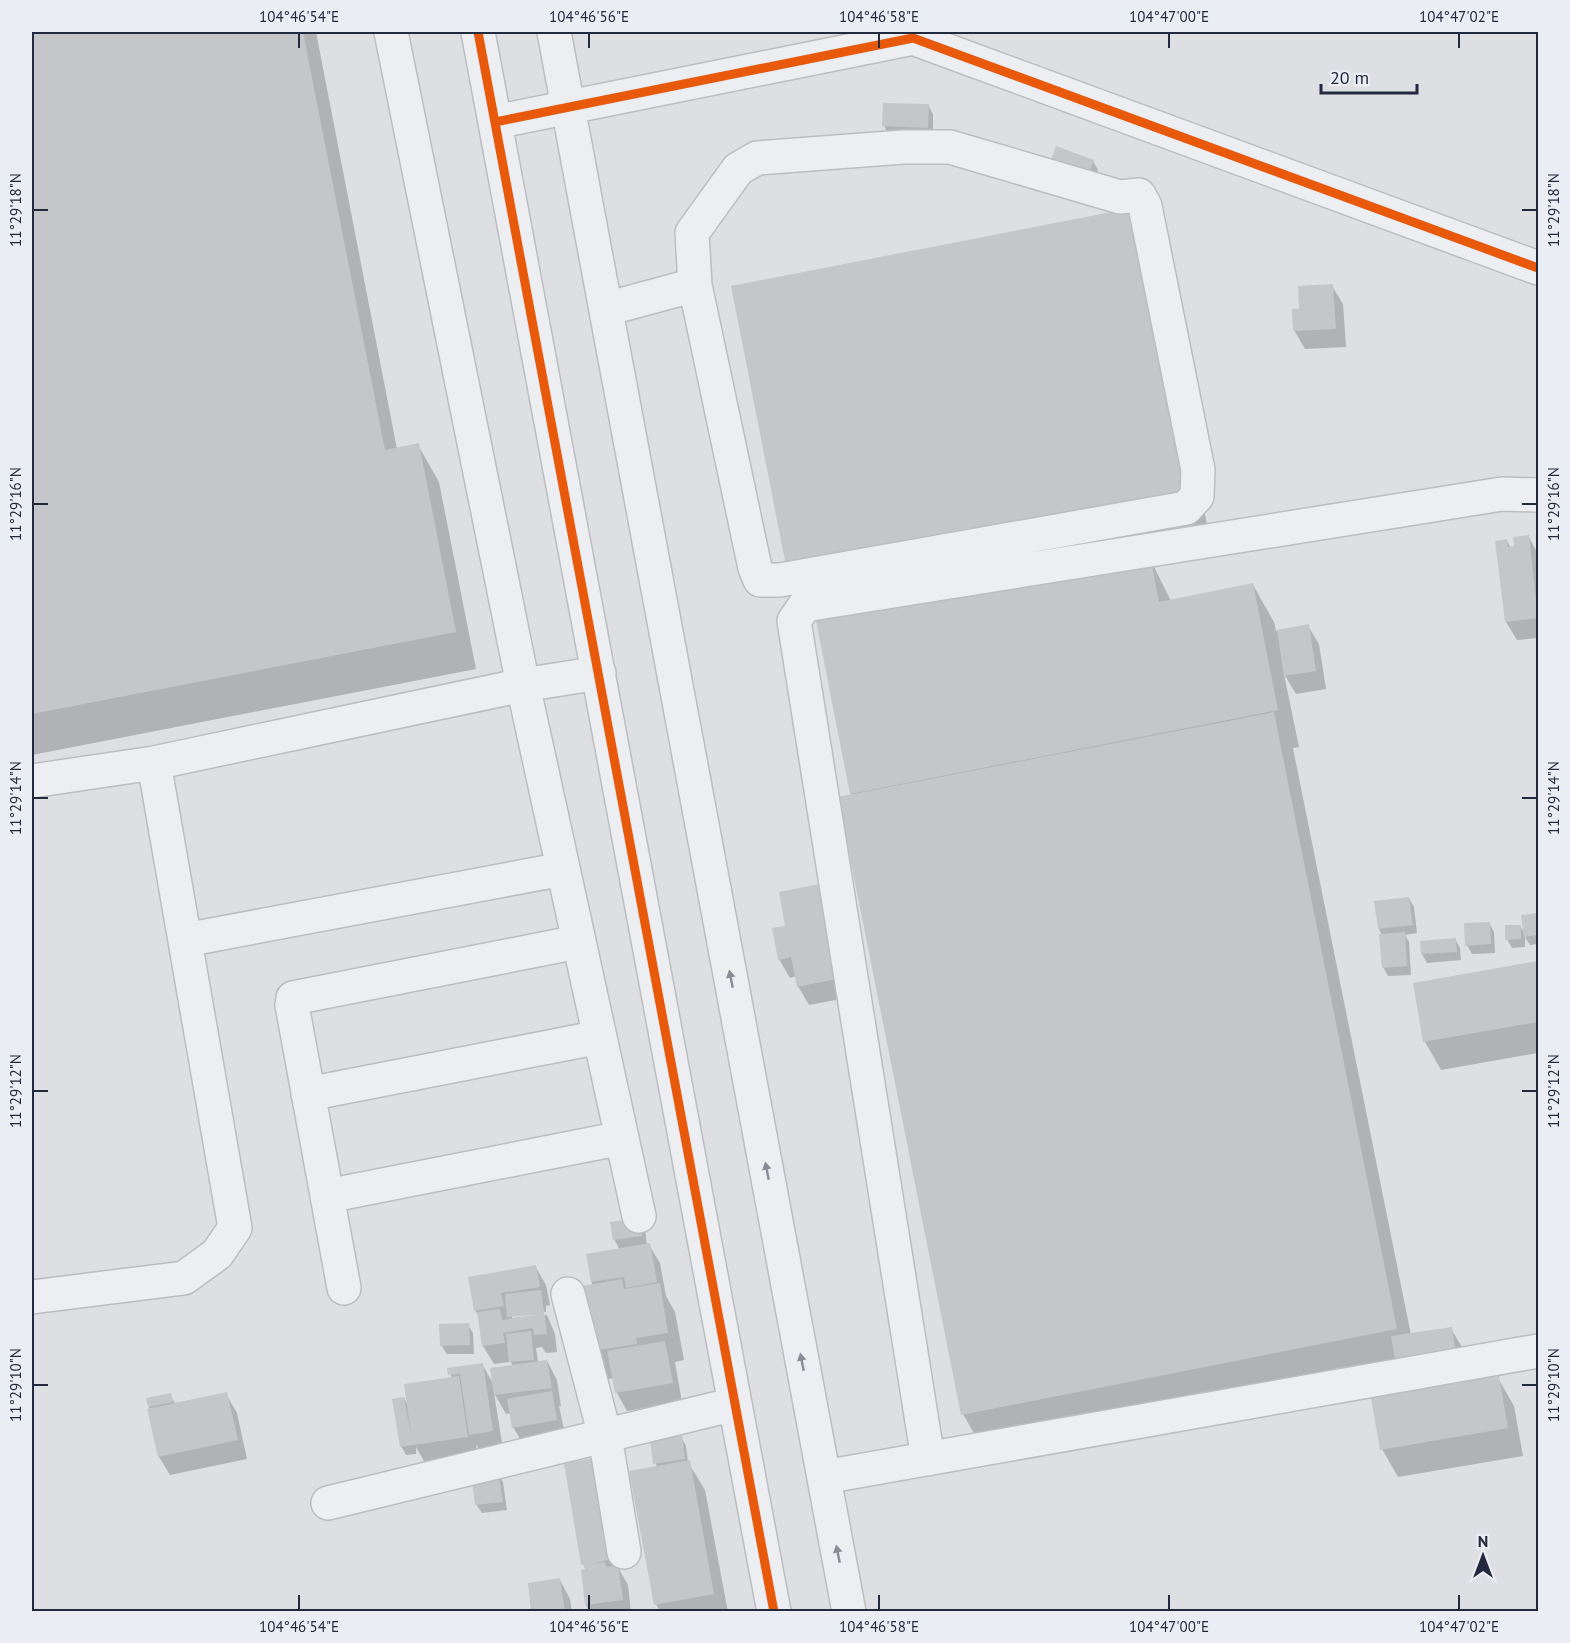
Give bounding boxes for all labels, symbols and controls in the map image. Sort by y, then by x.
text: 104°46'54"E [259,7,339,26]
text: 104°46'56"E [549,7,629,26]
text: 104°46'58"E [839,7,919,26]
text: 104°47'00"E [1129,7,1209,26]
text: 104°47'02"E [1419,7,1499,26]
scale bar [1321,57,1417,95]
text: 20 m [1330,66,1369,89]
text: 11°29'18"N [6,173,25,247]
text: 11°29'18"N [1544,173,1563,247]
text: 11°29'16"N [6,467,25,541]
text: 11°29'16"N [1544,467,1563,541]
text: 11°29'14"N [6,761,25,835]
text: 11°29'14"N [1544,761,1563,835]
one-way arrow [726,969,735,988]
text: 11°29'12"N [6,1054,25,1128]
text: 11°29'12"N [1544,1054,1563,1128]
one-way arrow [762,1161,771,1180]
text: 11°29'10"N [6,1348,25,1422]
text: 11°29'10"N [1544,1348,1563,1422]
one-way arrow [798,1353,807,1372]
north arrow [1453,1526,1513,1586]
text: N [1478,1531,1488,1551]
one-way arrow [833,1544,842,1563]
text: 104°46'54"E [259,1617,339,1636]
text: 104°46'56"E [549,1617,629,1636]
text: 104°46'58"E [839,1617,919,1636]
text: 104°47'00"E [1129,1617,1209,1636]
text: 104°47'02"E [1419,1617,1499,1636]

